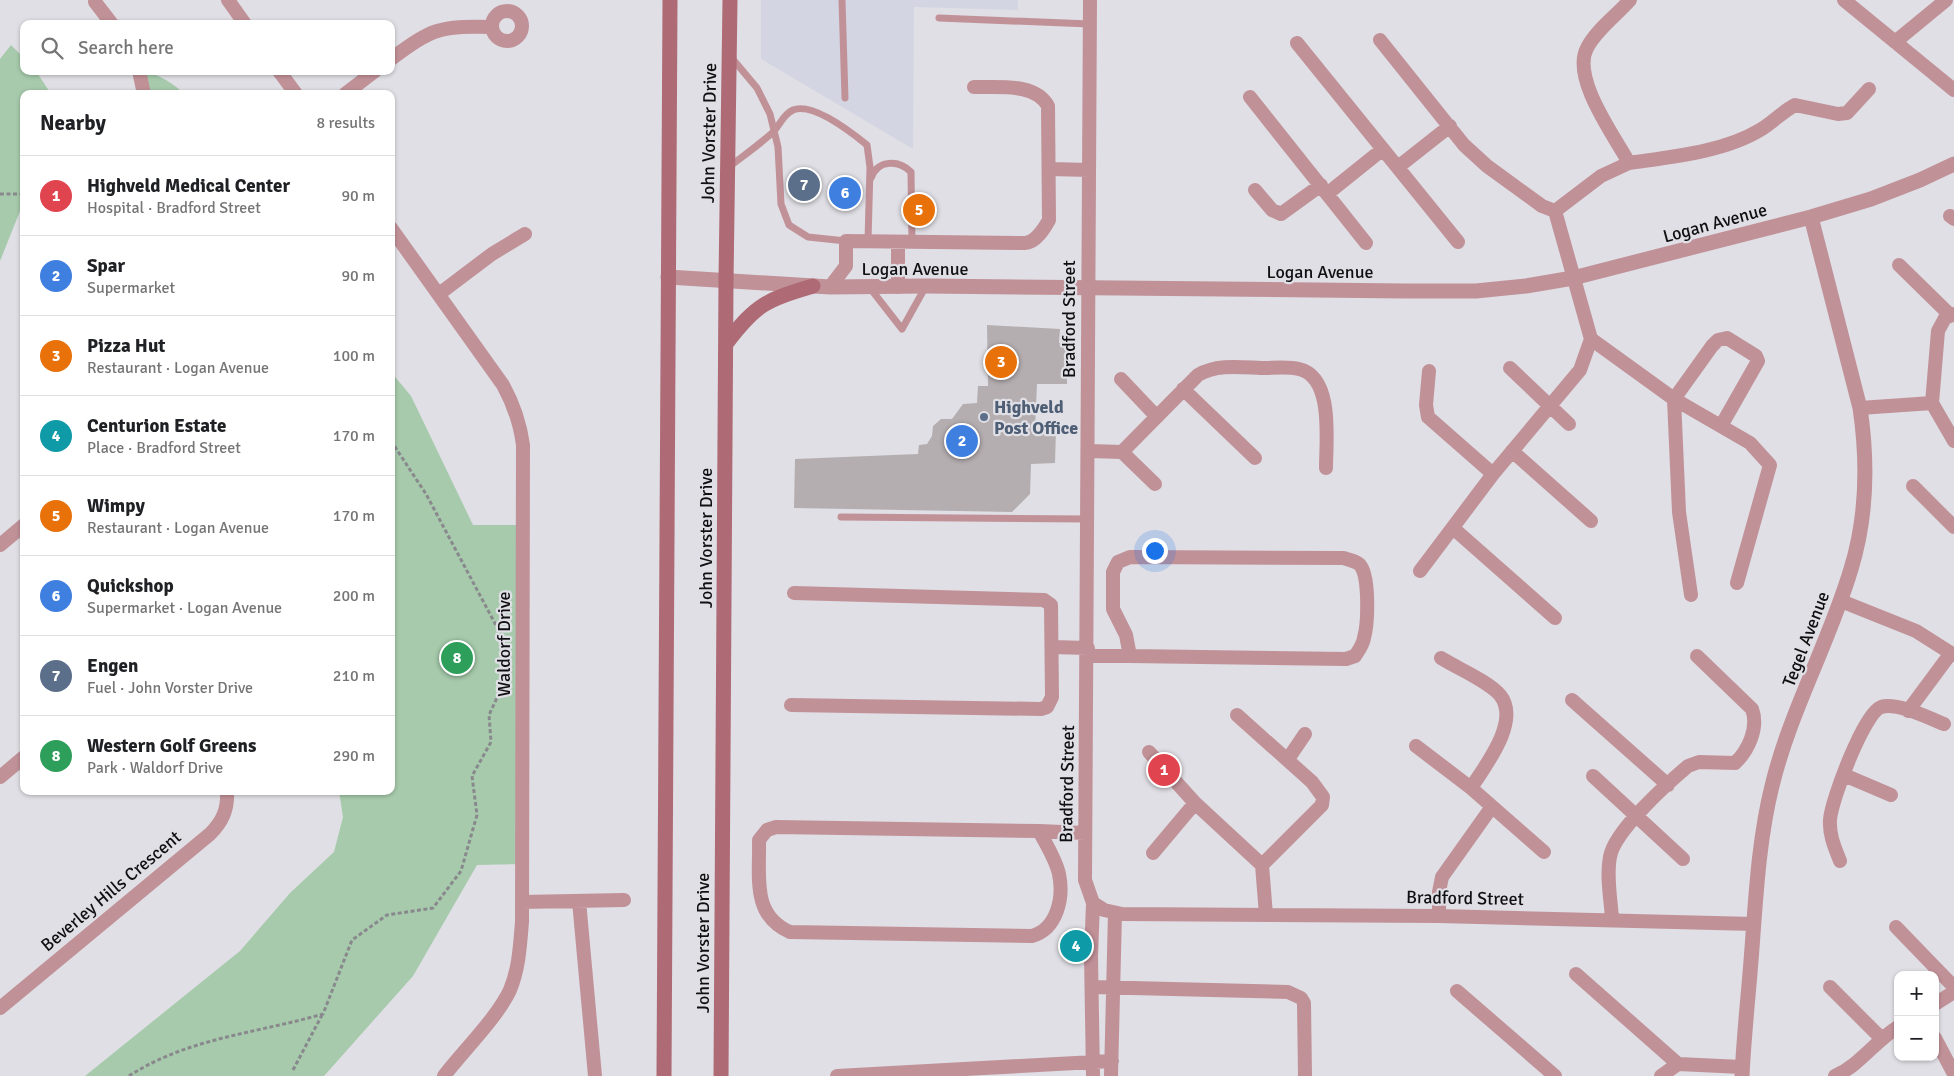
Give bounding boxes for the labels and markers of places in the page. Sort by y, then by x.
pin: 7 [788,166,820,204]
pin: 6 [829,174,861,212]
pin: 5 [903,191,935,229]
pin: 3 [985,343,1017,381]
place label: Highveld Post Office [994,396,1078,439]
marker: Highveld Post Office [978,411,990,423]
pin: 2 [946,422,978,460]
pin: 8 [441,639,473,677]
pin: 1 [1148,751,1180,789]
pin: 4 [1060,927,1092,965]

